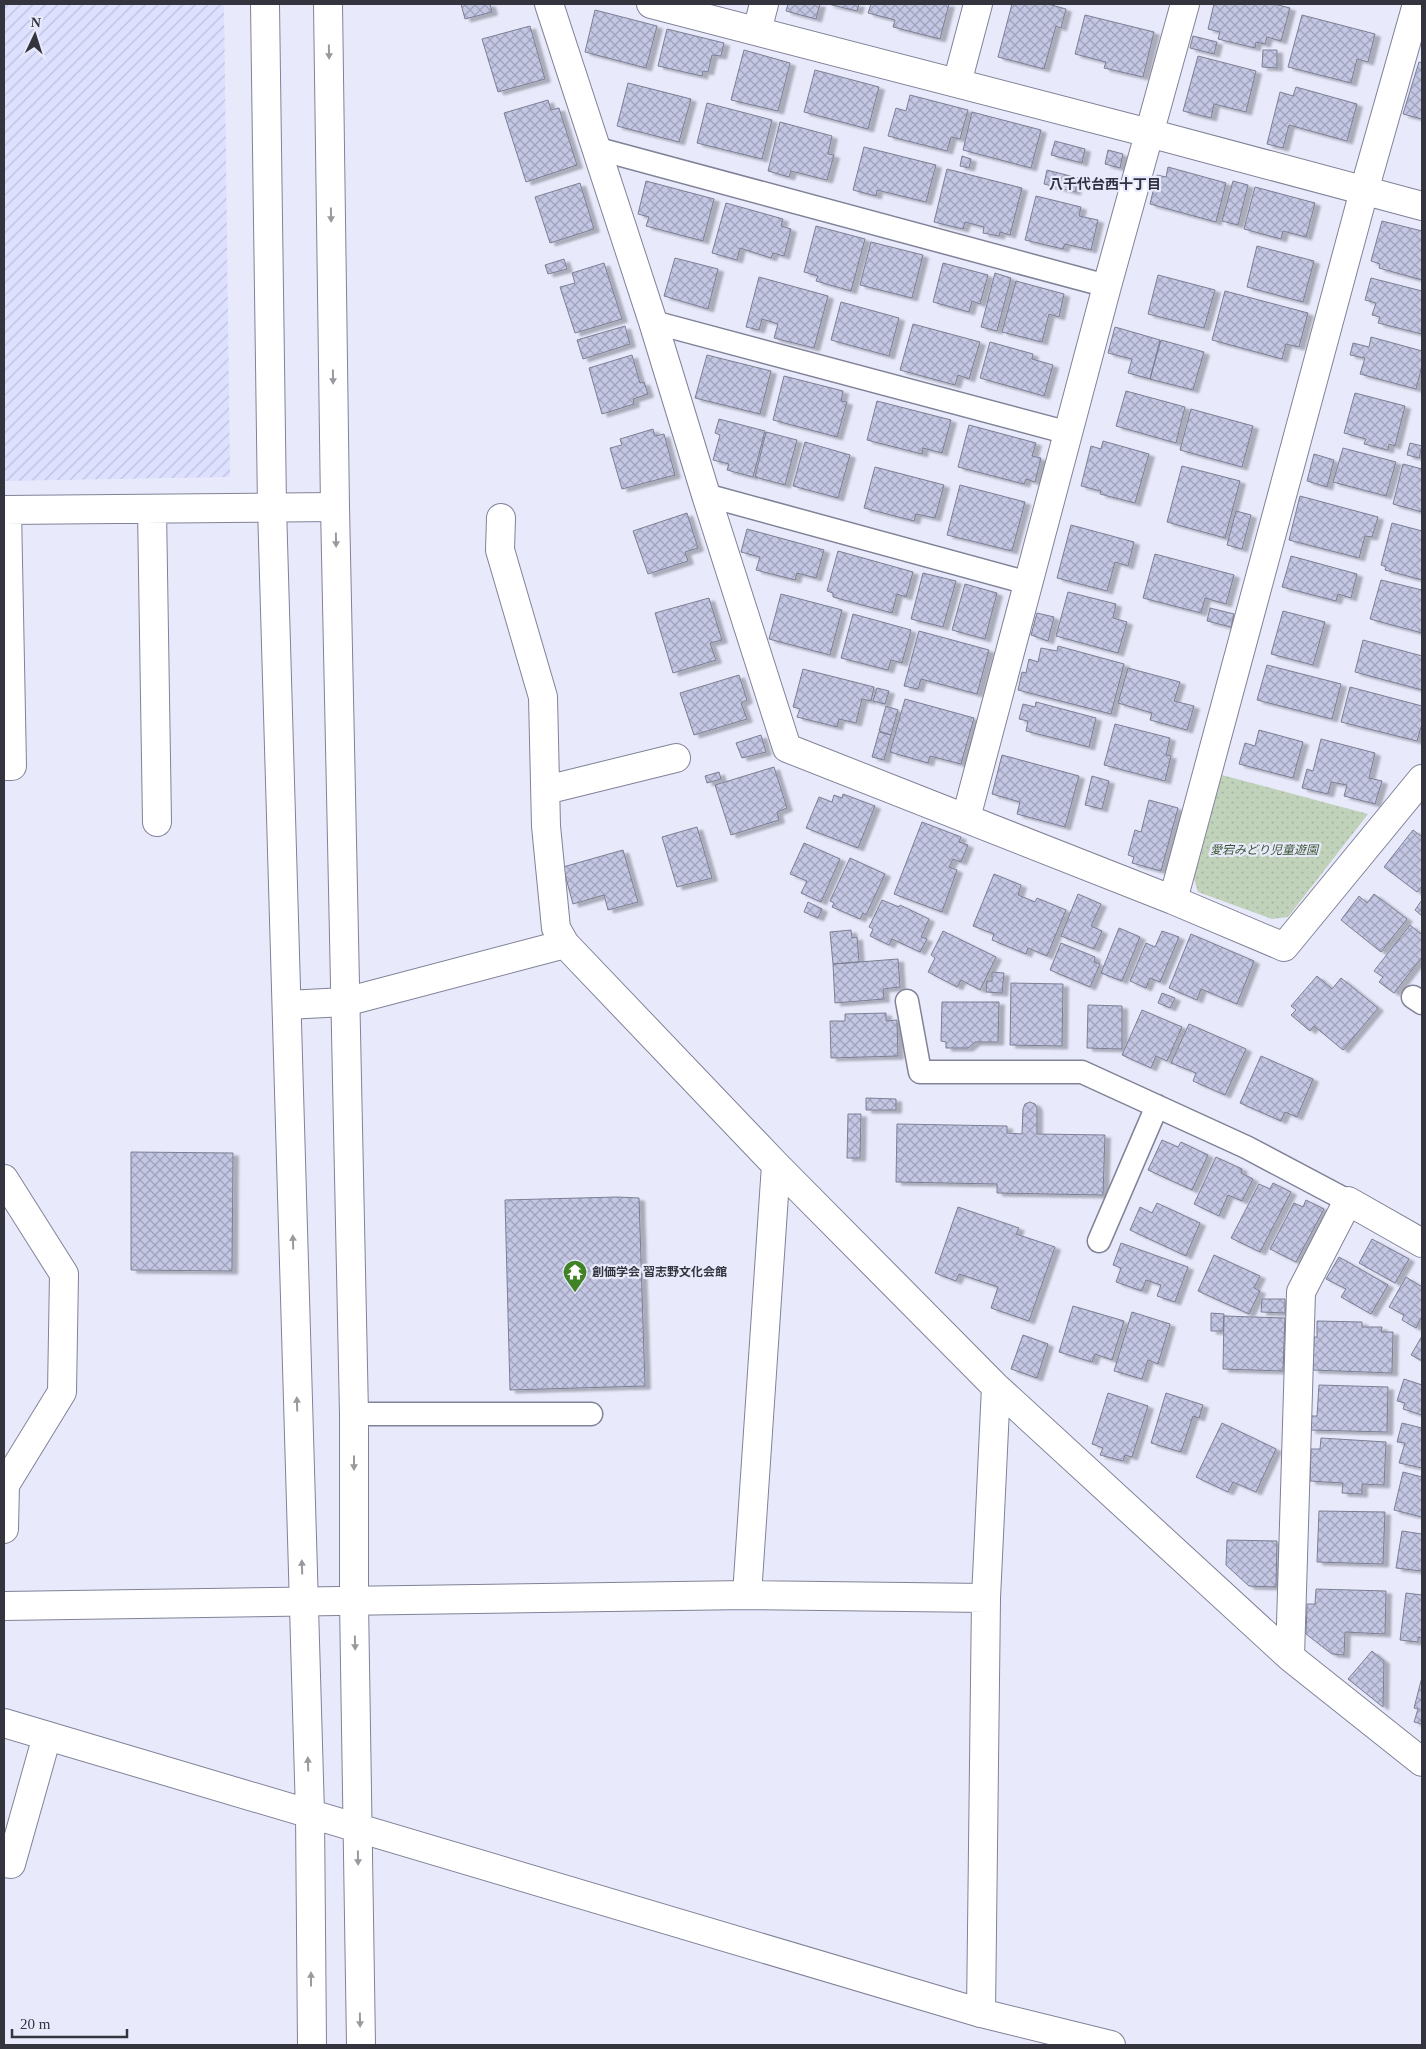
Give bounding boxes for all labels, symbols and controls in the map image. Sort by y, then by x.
north arrow [10,10,60,60]
text: N [30,15,41,30]
one-way arrow [325,45,333,61]
district label: 八千代台西十丁目 [1049,176,1161,192]
one-way arrow [327,207,335,223]
one-way arrow [329,370,337,386]
one-way arrow [332,532,340,548]
park label: 愛宕みどり児童遊園 [1210,843,1320,857]
one-way arrow [289,1233,297,1249]
temple icon: 創価学会 習志野文化会館 [562,1259,588,1293]
place label: 創価学会 習志野文化会館 [592,1265,727,1279]
one-way arrow [293,1396,301,1412]
one-way arrow [350,1455,358,1471]
one-way arrow [297,1558,305,1574]
one-way arrow [351,1635,359,1651]
one-way arrow [304,1756,312,1772]
one-way arrow [354,1850,362,1866]
one-way arrow [307,1971,315,1987]
scale bar [12,2006,128,2038]
one-way arrow [356,2012,364,2028]
text: 20 m [20,2016,51,2032]

